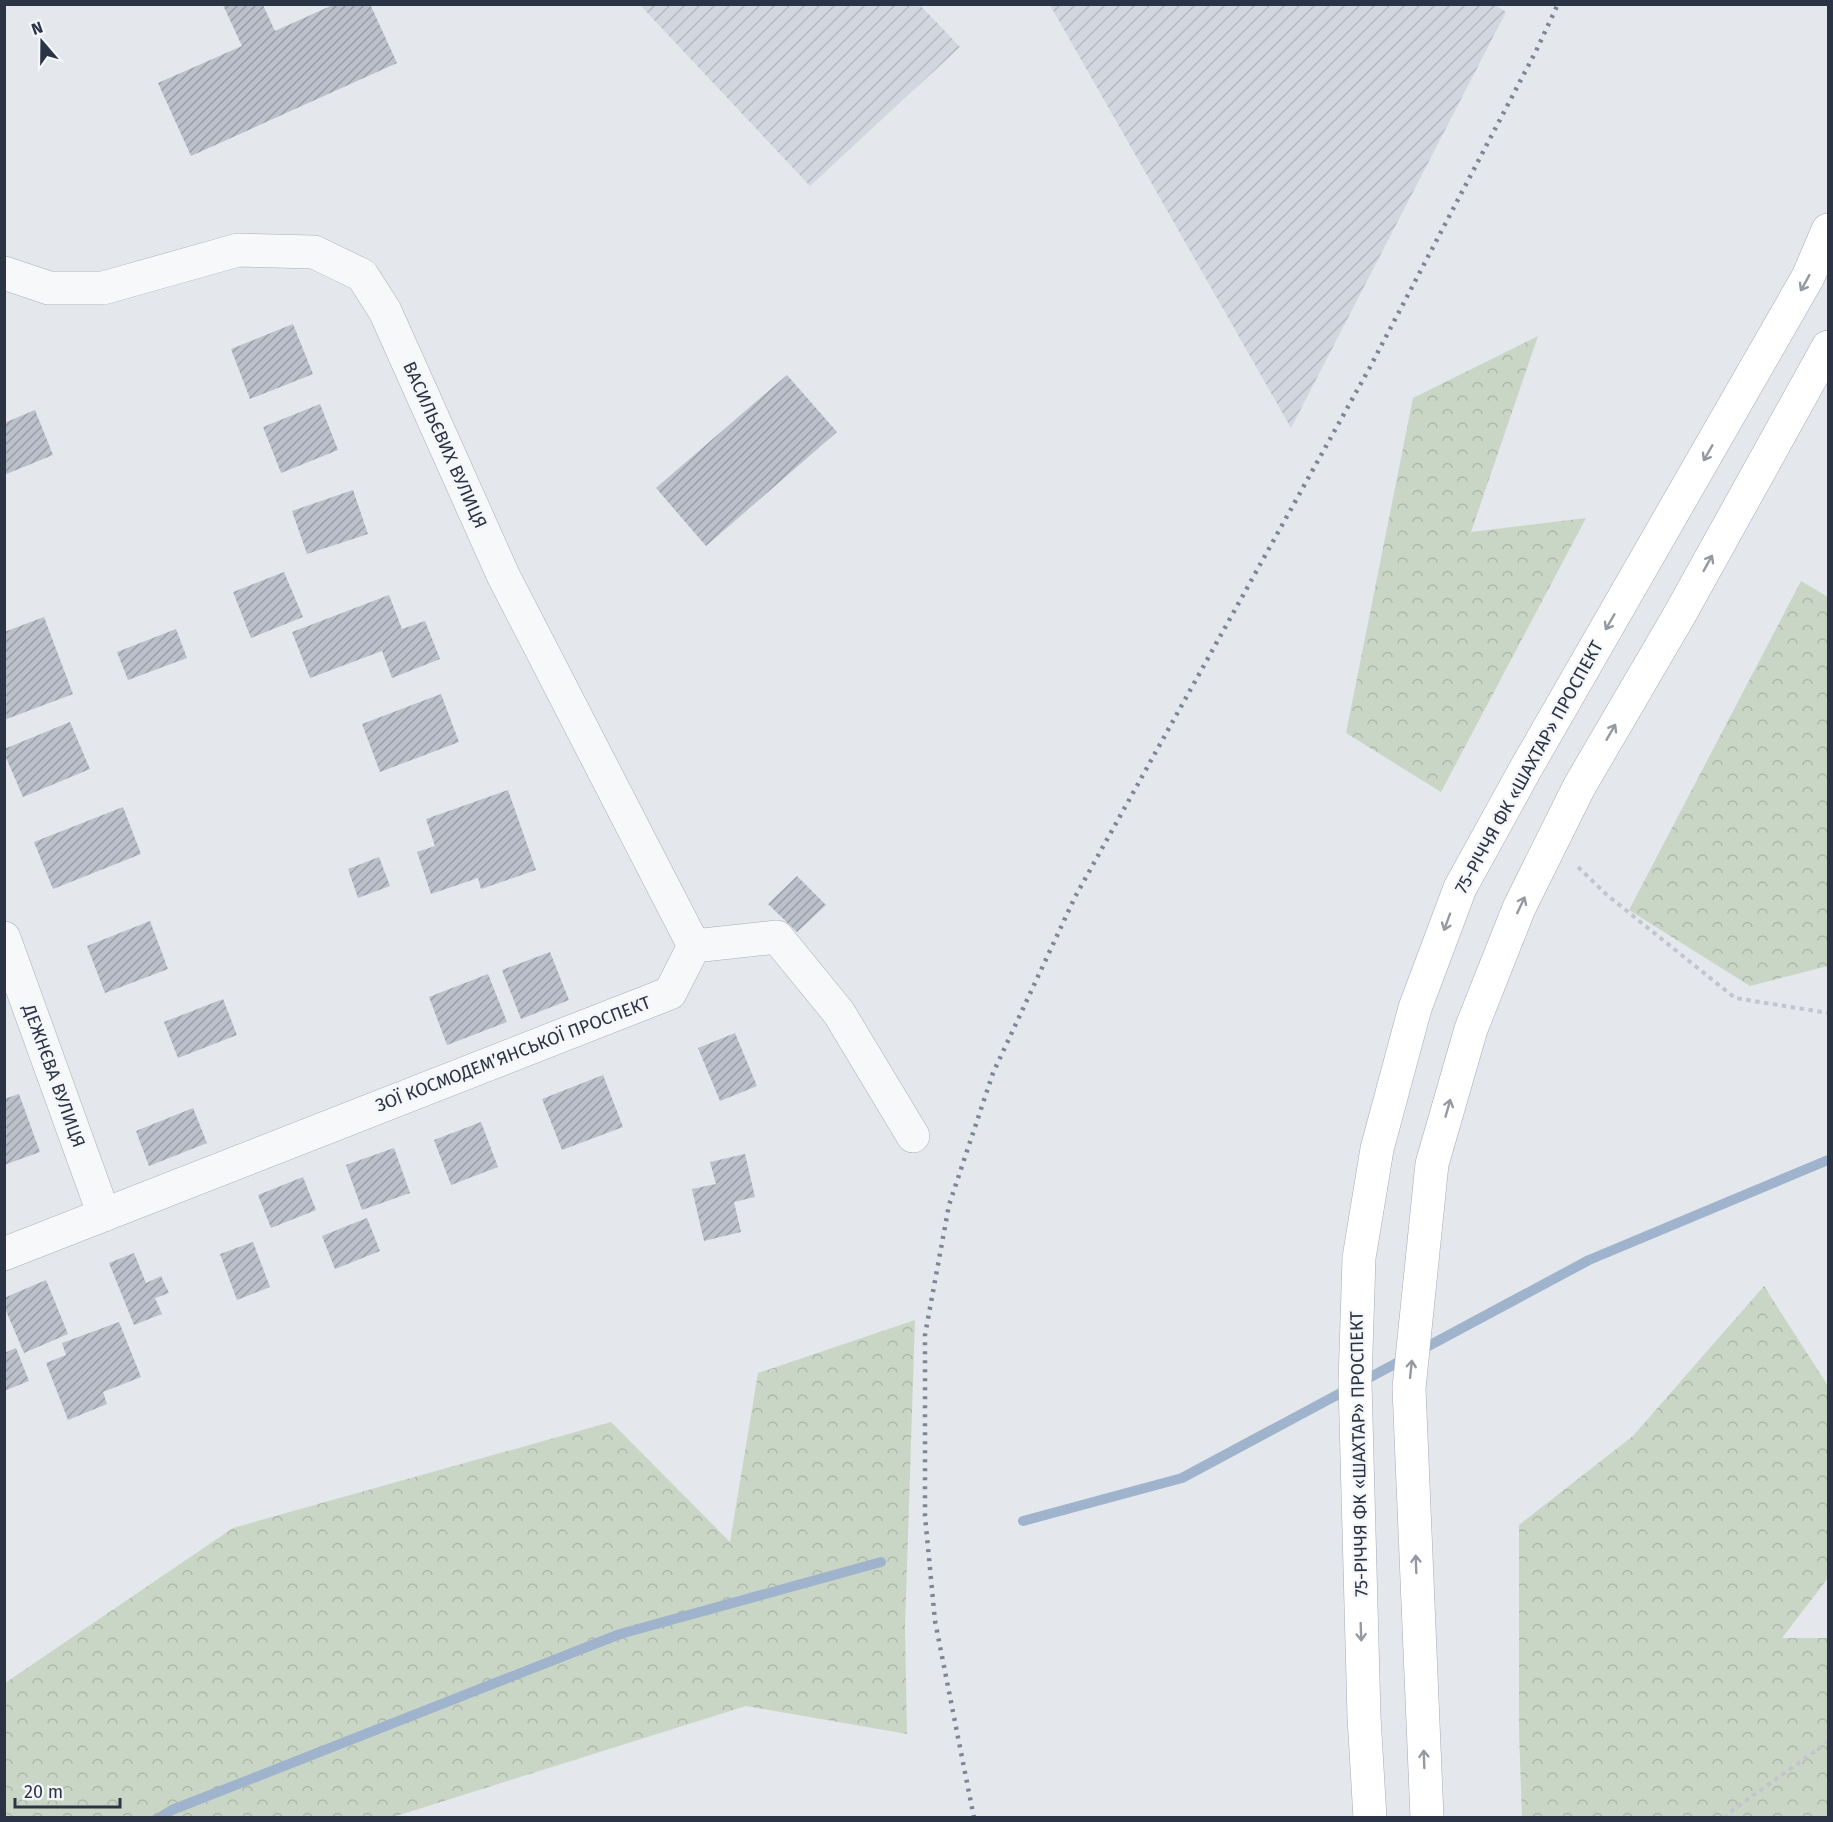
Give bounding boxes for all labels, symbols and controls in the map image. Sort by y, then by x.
north arrow [12,12,72,72]
text: N [29,18,45,39]
one-way arrow [1799,274,1810,292]
street label: ВАСИЛЬЄВИХ ВУЛИЦЯ [398,358,492,532]
one-way arrow [1701,444,1713,461]
one-way arrow [1703,555,1714,573]
one-way arrow [1604,613,1616,630]
street label: 75-РІЧЧЯ ФК «ШАХТАР» ПРОСПЕКТ [1450,636,1608,897]
one-way arrow [1605,724,1617,741]
one-way arrow [1515,897,1527,915]
one-way arrow [1441,912,1452,930]
street label: ЗОЇ КОСМОДЕМ’ЯНСЬКОЇ ПРОСПЕКТ [372,991,654,1117]
street label: ДЕЖНЄВА ВУЛИЦЯ [18,1001,90,1150]
one-way arrow [1443,1099,1454,1118]
street label: 75-РІЧЧЯ ФК «ШАХТАР» ПРОСПЕКТ [1345,1310,1372,1597]
one-way arrow [1406,1360,1417,1380]
one-way arrow [1411,1555,1422,1575]
one-way arrow [1356,1621,1367,1641]
one-way arrow [1419,1750,1430,1770]
scale bar [15,1771,120,1809]
text: 20 m [24,1781,63,1803]

